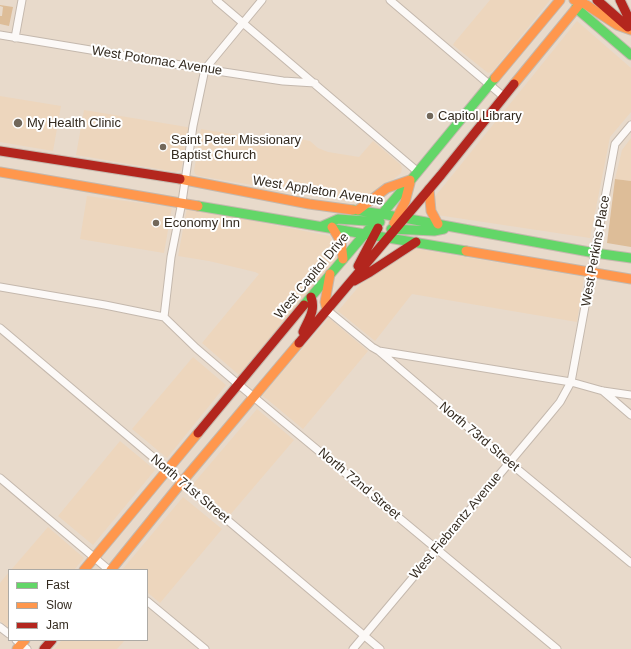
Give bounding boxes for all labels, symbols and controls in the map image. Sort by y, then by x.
street label: West Potomac Avenue [91,43,223,79]
place label: Capitol Library [438,108,522,124]
marker: Capitol Library [425,111,435,121]
place label: My Health Clinic [27,115,121,131]
marker: My Health Clinic [12,117,24,129]
place label: Saint Peter Missionary Baptist Church [171,132,301,163]
marker: Saint Peter Missionary Baptist Church [158,142,168,152]
street label: West Appleton Avenue [252,173,384,209]
street label: West Perkins Place [579,194,613,308]
place label: Economy Inn [164,215,240,231]
marker: Economy Inn [151,218,161,228]
street label: West Capitol Drive [272,230,352,322]
street label: North 73rd Street [436,399,522,475]
street label: North 72nd Street [315,445,403,523]
street label: North 71st Street [147,451,233,527]
street label: West Fiebrantz Avenue [407,469,505,583]
legend [8,569,148,641]
text: Fast [46,578,69,592]
text: Slow [46,598,72,612]
text: Jam [46,618,69,632]

